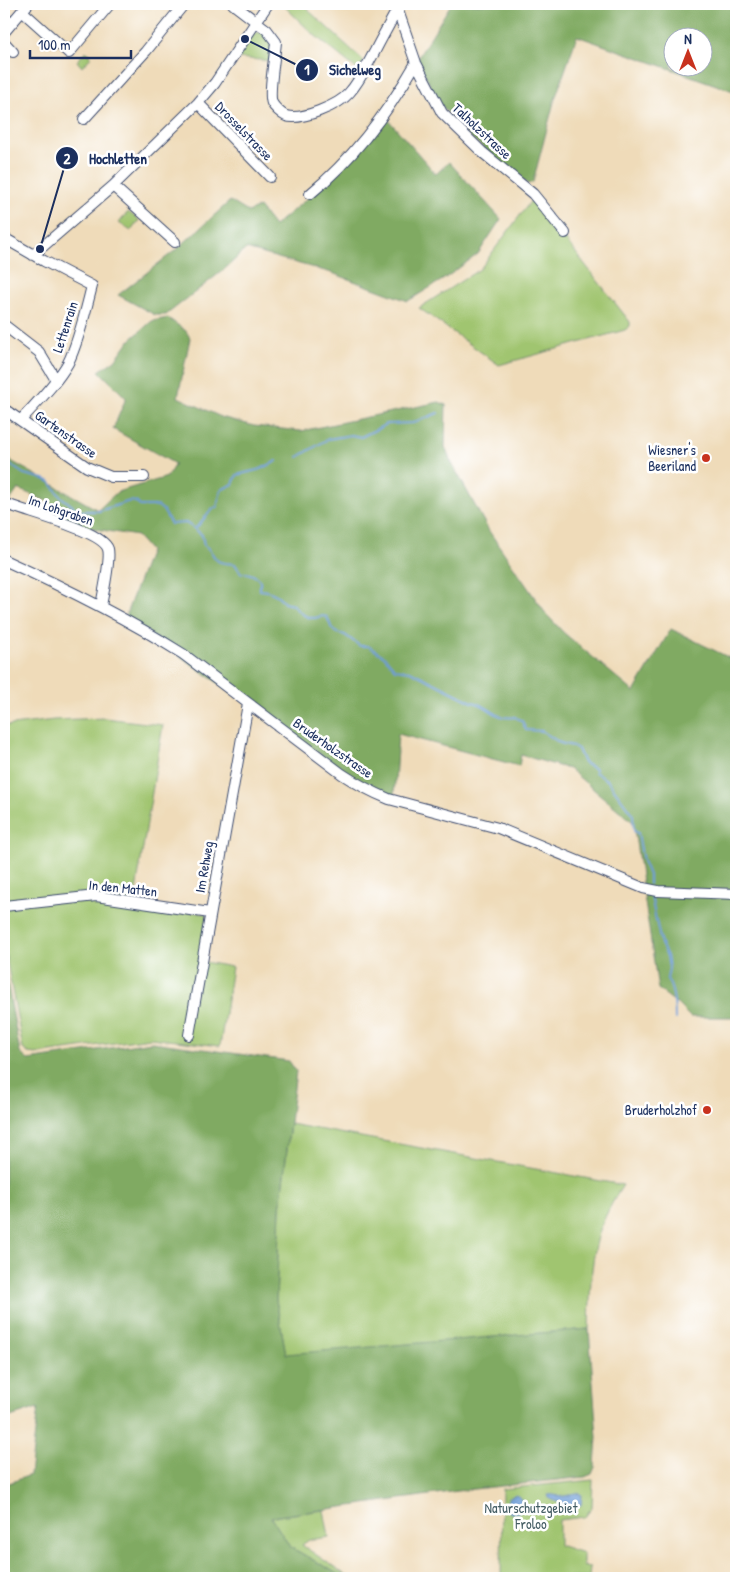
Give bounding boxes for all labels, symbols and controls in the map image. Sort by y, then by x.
scale bar [30,28,131,60]
north arrow [662,28,712,78]
text: N [684,29,692,48]
text: 100 m [38,34,71,55]
callout: Sichelweg [294,55,391,85]
text: 1 [304,59,310,80]
text: Sichelweg [329,59,381,81]
street label: Drosselstrasse [211,97,278,165]
street label: Talholzstrasse [449,98,516,163]
callout: Hochletten [54,143,157,173]
text: 2 [63,148,71,169]
text: Hochletten [89,148,147,169]
street label: Lettenrain [47,299,82,355]
street label: Gartenstrasse [31,405,101,462]
place label: Wiesner's Beeriland [648,440,697,475]
marker: Wiesner's Beeriland [700,452,712,464]
street label: Im Lohgraben [26,490,96,530]
street label: Bruderholzstrasse [290,713,377,782]
street label: Im Rehweg [190,840,218,894]
street label: In den Matten [88,874,158,901]
place label: Bruderholzhof [625,1100,697,1119]
marker: Bruderholzhof [701,1104,713,1116]
park label: Naturschutzgebiet Froloo [485,1498,578,1533]

